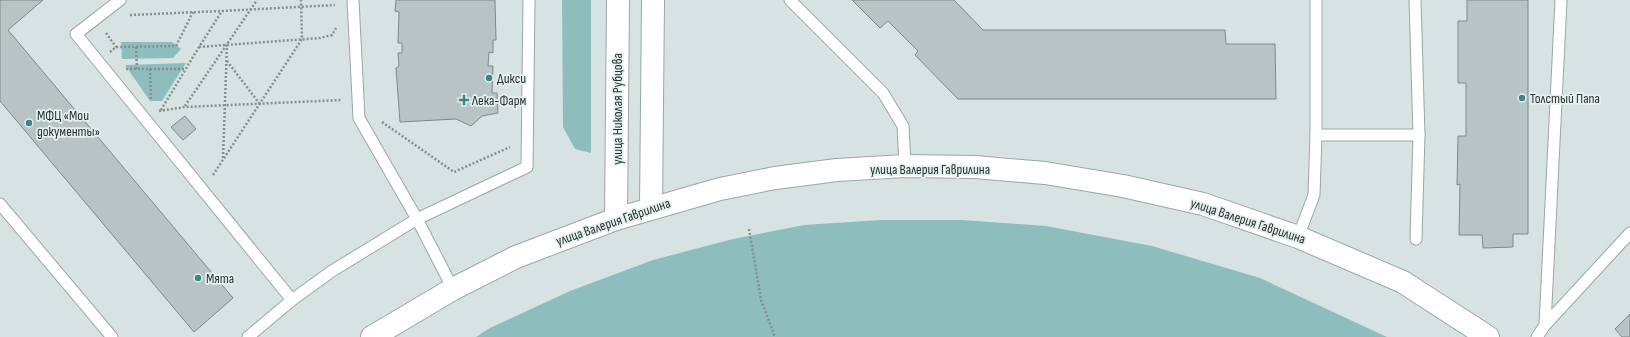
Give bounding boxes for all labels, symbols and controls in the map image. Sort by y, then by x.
street label: улица Николая Рубцова [609,53,626,165]
place label: Дикси [497,70,526,87]
marker: Дикси [484,73,494,83]
place label: Толстый Папа [1530,90,1600,107]
place label: Лека-Фарм [471,92,526,109]
marker: Толстый Папа [1517,93,1527,103]
marker: Лека-Фарм [459,95,469,105]
place label: МФЦ «Мои документы» [37,107,100,140]
marker: МФЦ «Мои документы» [24,118,34,128]
street label: улица Валерия Гаврилина [870,161,990,178]
street label: улица Валерия Гаврилина [553,194,673,250]
street label: улица Валерия Гаврилина [1188,194,1308,248]
place label: Мята [206,270,234,287]
marker: Мята [193,273,203,283]

